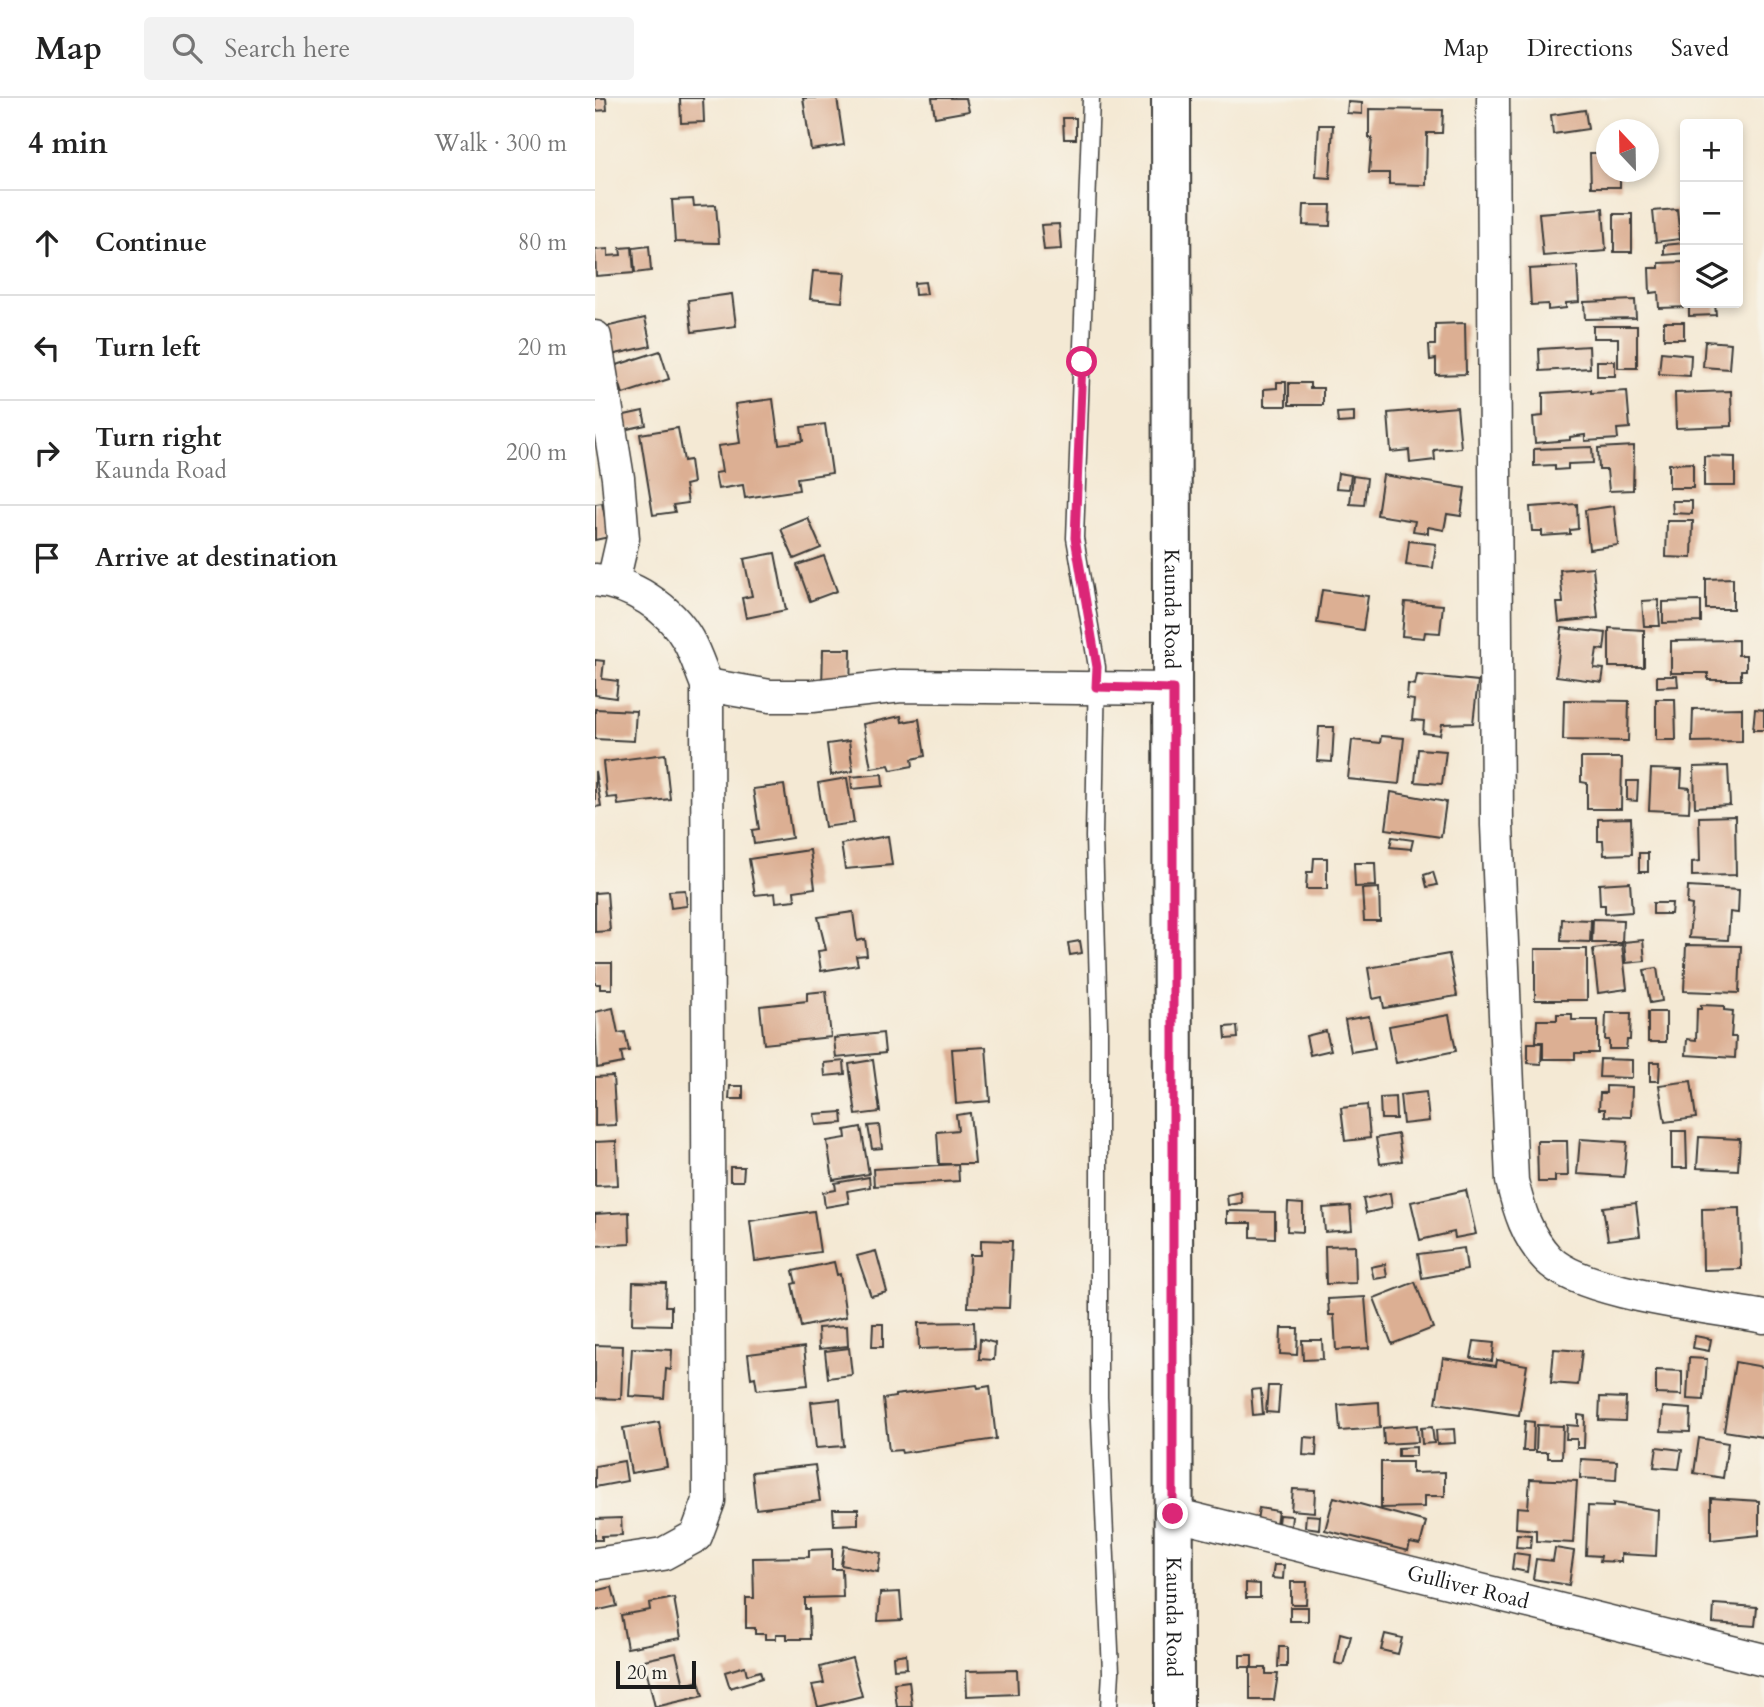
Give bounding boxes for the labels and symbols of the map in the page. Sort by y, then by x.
north arrow [1596,119,1659,182]
route start [1066,346,1097,377]
street label: Kaunda Road [1157,549,1187,669]
route end [1157,1498,1188,1529]
street label: Kaunda Road [1159,1557,1188,1677]
street label: Gulliver Road [1404,1558,1532,1616]
scale bar [616,1658,697,1690]

